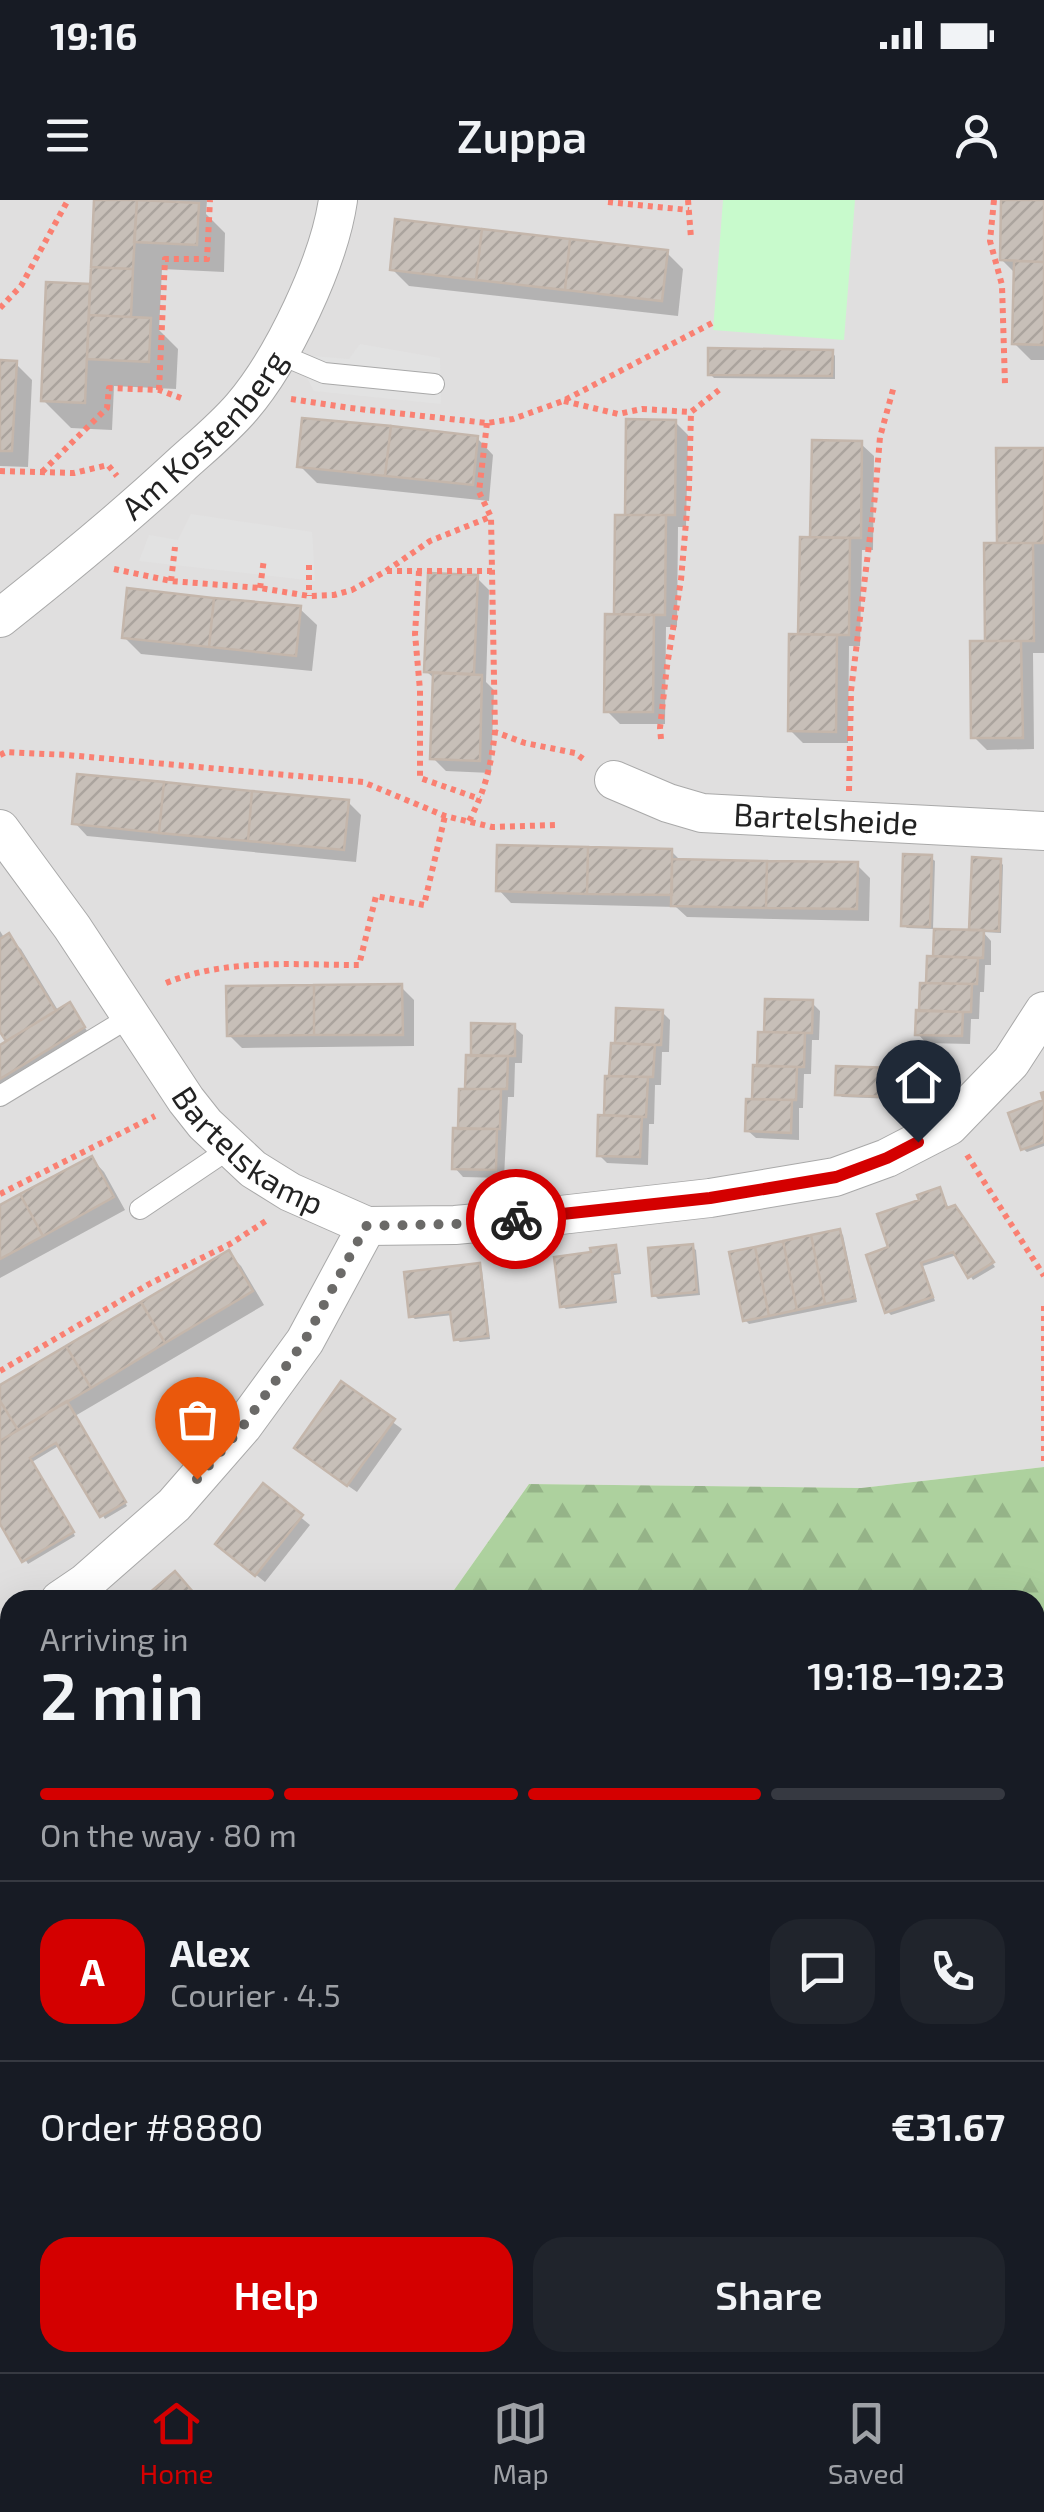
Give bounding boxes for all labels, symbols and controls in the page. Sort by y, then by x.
text: 19:16 [50,12,137,58]
icon: menu [40,108,95,163]
text: Zuppa [457,108,587,162]
icon: person [949,108,1004,163]
street label: Am Kostenberg [113,343,293,527]
street label: Bartelsheide [733,794,919,841]
pin [876,1040,961,1143]
icon: home [891,1055,946,1110]
street label: Bartelskamp [165,1079,330,1221]
courier [466,1169,566,1269]
icon: bike [489,1192,544,1247]
pin [155,1377,240,1480]
icon: bag [170,1392,225,1447]
text: Arriving in [40,1619,189,1657]
text: 19:18–19:23 [807,1652,1005,1698]
text: 2 min [40,1655,204,1733]
text: On the way · 80 m [40,1815,297,1853]
button: chat [770,1919,875,2024]
button: phone [900,1919,1005,2024]
text: Alex [170,1929,250,1975]
text: A [80,1948,105,1994]
text: Courier · 4.5 [170,1975,341,2013]
text: Order #8880 [40,2103,263,2149]
text: €31.67 [891,2103,1005,2149]
button: Help [40,2237,513,2352]
button: Share [533,2237,1005,2352]
tab: Home [139,2396,214,2490]
tab: Map [493,2396,549,2490]
tab: Saved [828,2396,905,2490]

